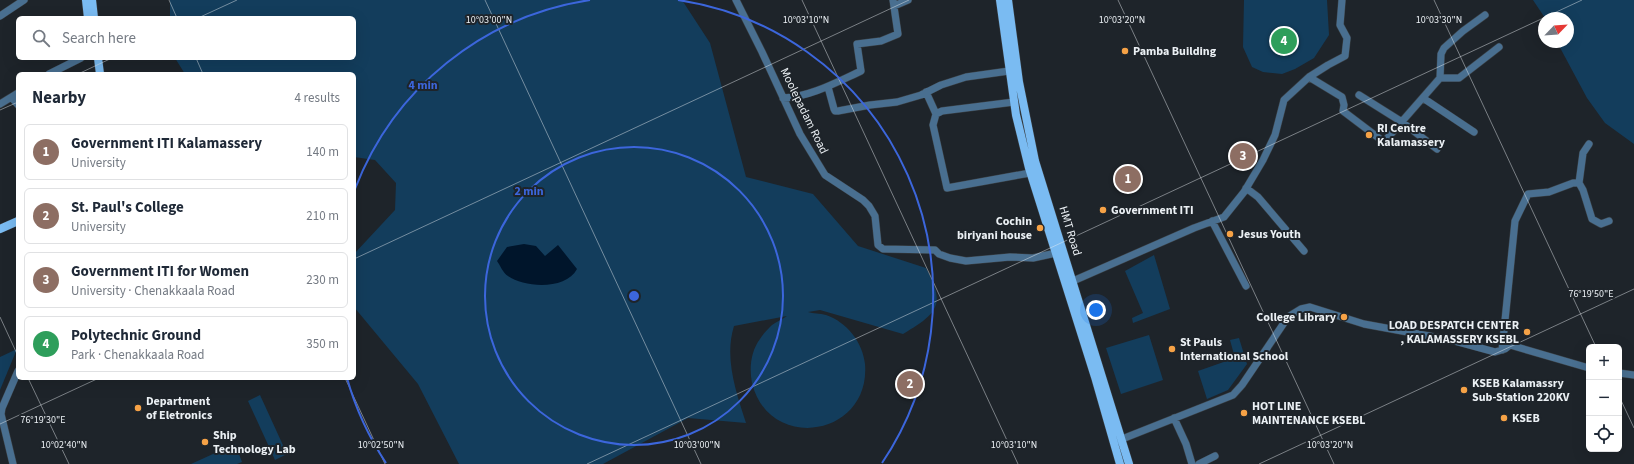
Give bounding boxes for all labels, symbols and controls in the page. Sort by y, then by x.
north arrow [1538,12,1574,48]
text: 10°03'00"N [466,13,512,27]
text: 10°03'10"N [783,13,829,27]
text: 10°03'20"N [1099,13,1145,27]
text: 10°03'30"N [1416,13,1462,27]
search box [16,16,356,60]
pin: 4 [1271,26,1297,56]
icon: search [30,27,52,49]
text: Search here [62,28,136,49]
place label: Pamba Building [1133,43,1217,60]
marker: Pamba Building [1120,46,1130,56]
street label: Moolepadam Road [776,65,832,157]
text: 4 min [408,77,438,94]
text: Nearby [32,86,86,110]
text: 4 results [295,89,340,107]
place label: RI Centre Kalamassery [1377,120,1446,151]
marker: RI Centre Kalamassery [1364,130,1374,140]
text: Government ITI Kalamassery [71,133,262,154]
pin: 3 [1230,141,1256,171]
text: 1 [43,143,49,161]
text: 140 m [306,143,339,161]
text: University [71,154,126,172]
pin: 1 [1115,164,1141,194]
text: 2 min [514,183,544,200]
text: St. Paul's College [71,197,184,218]
place label: Government ITI [1111,202,1194,219]
street label: HMT Road [1054,204,1086,258]
marker: Government ITI [1098,205,1108,215]
text: 2 [43,207,49,225]
text: 210 m [306,207,339,225]
place label: Cochin biriyani house [957,213,1032,244]
text: University [71,218,126,236]
marker: Cochin biriyani house [1035,223,1045,233]
place label: Jesus Youth [1238,226,1301,243]
marker: Jesus Youth [1225,229,1235,239]
text: Government ITI for Women [71,261,249,282]
text: 3 [43,271,49,289]
text: 230 m [306,271,339,289]
text: University · Chenakkaala Road [71,282,235,300]
text: 76°19'50"E [1568,287,1614,301]
centre of rings [627,289,641,303]
your location [1086,300,1106,320]
place label: College Library [1256,309,1337,326]
marker: College Library [1339,312,1349,322]
place label: LOAD DESPATCH CENTER , KALAMASSERY KSEBL [1389,317,1520,348]
text: Polytechnic Ground [71,325,201,346]
marker: LOAD DESPATCH CENTER , KALAMASSERY KSEBL [1522,327,1532,337]
place label: St Pauls International School [1180,334,1289,365]
text: 4 [43,335,49,353]
text: 350 m [306,335,339,353]
marker: St Pauls International School [1167,344,1177,354]
map controls [1586,344,1622,452]
button: + [1586,344,1622,380]
text: Park · Chenakkaala Road [71,346,205,364]
pin: 2 [897,369,923,399]
place label: KSEB Kalamassry Sub-Station 220KV [1472,375,1570,406]
button: − [1586,380,1622,416]
marker: KSEB Kalamassry Sub-Station 220KV [1459,385,1469,395]
place label: Department of Eletronics [146,393,212,424]
place label: HOT LINE MAINTENANCE KSEBL [1252,398,1366,429]
marker: Department of Eletronics [133,403,143,413]
marker: HOT LINE MAINTENANCE KSEBL [1239,408,1249,418]
place label: KSEB [1512,410,1540,427]
text: 76°19'30"E [20,413,66,427]
marker: KSEB [1499,413,1509,423]
button: locate [1586,416,1622,452]
place label: Ship Technology Lab [213,427,296,458]
marker: Ship Technology Lab [200,437,210,447]
text: 10°02'40"N [41,438,87,452]
text: 10°02'50"N [358,438,404,452]
text: 10°03'00"N [674,438,720,452]
text: 10°03'10"N [991,438,1037,452]
text: 10°03'20"N [1307,438,1353,452]

